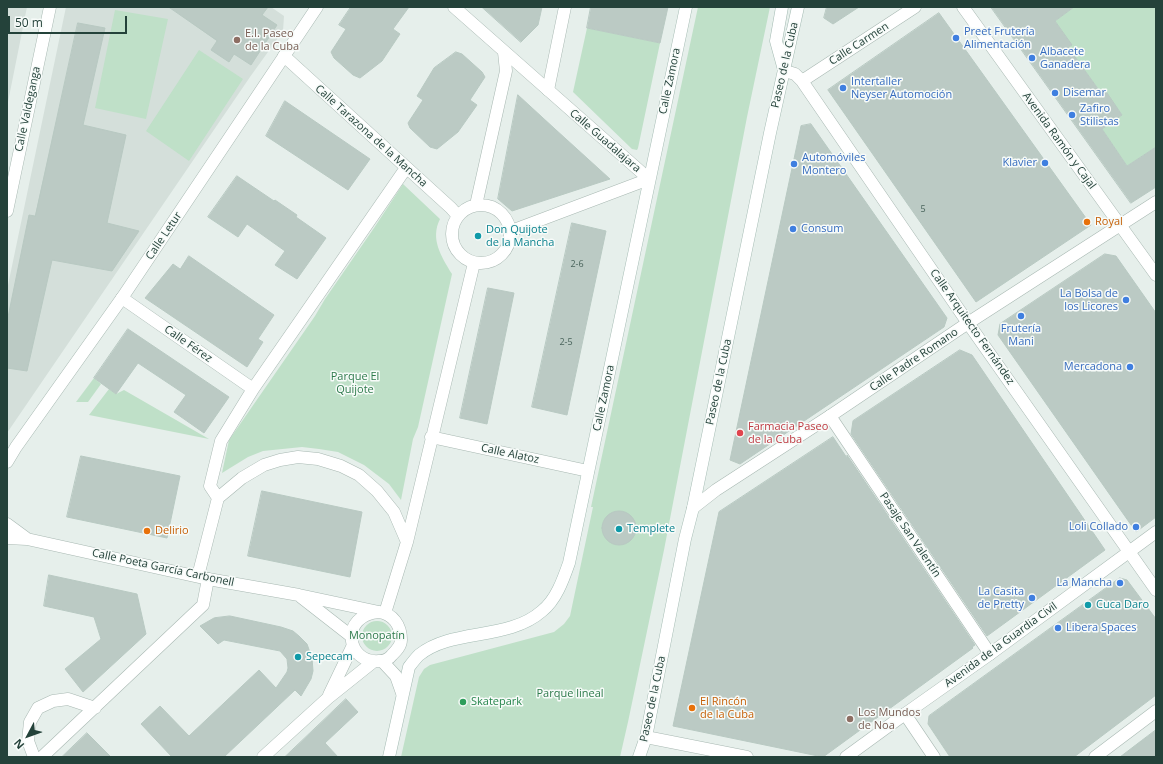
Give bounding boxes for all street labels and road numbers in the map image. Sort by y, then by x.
street label: Calle Carmen [827,20,891,68]
street label: Paseo de la Cuba [769,21,801,109]
street label: Calle Zamora [657,47,683,115]
street label: Calle Valdeganga [13,65,43,153]
street label: Calle Tarazona de la Mancha [312,82,430,190]
street label: Avenida Ramón y Cajal [1020,90,1098,192]
street label: Calle Guadalajara [567,107,643,175]
street label: Calle Letur [143,210,185,262]
street label: Calle Arquitecto Fernández [927,267,1017,387]
street label: Calle Férez [162,323,214,365]
street label: Calle Padre Romano [867,326,961,394]
street label: Paseo de la Cuba [703,338,735,426]
street label: Calle Zamora [591,364,617,432]
street label: Calle Alatoz [480,441,540,467]
street label: Pasaje San Valentín [877,490,943,580]
street label: Calle Poeta García Carbonell [91,546,235,590]
street label: Avenida de la Guardia Civil [942,600,1060,690]
street label: Paseo de la Cuba [637,655,669,743]

